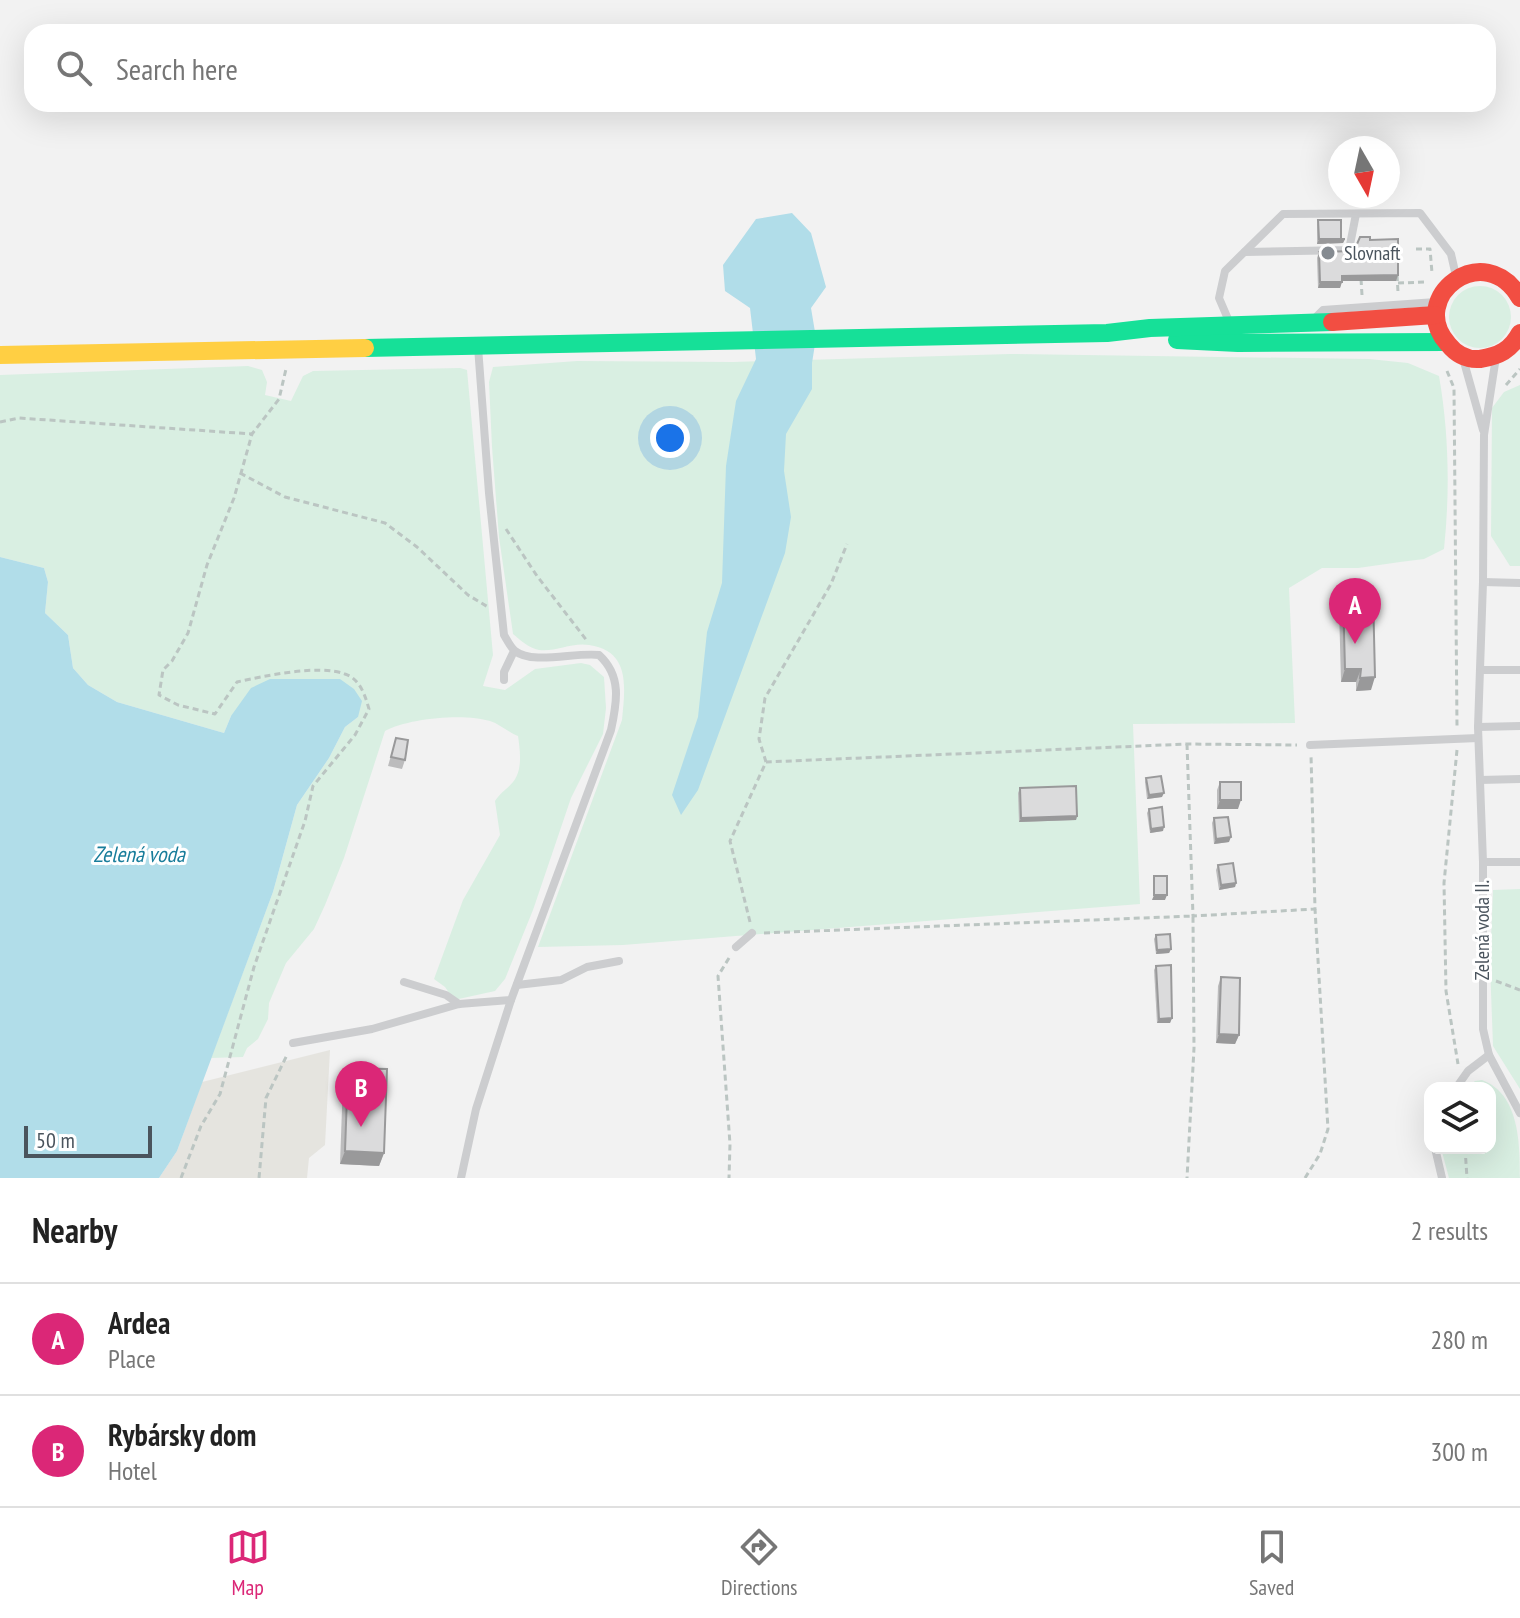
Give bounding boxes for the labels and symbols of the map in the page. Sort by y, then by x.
north arrow [1328,136,1400,208]
place label: Slovnaft [1344,240,1401,266]
marker: Slovnaft [1319,244,1337,262]
your location [650,418,690,458]
pin: A [1329,578,1381,644]
water label: Zelená voda [93,840,186,868]
street label: Zelená voda II. [1469,880,1495,980]
pin: B [335,1061,387,1127]
scale bar [24,1122,152,1158]

